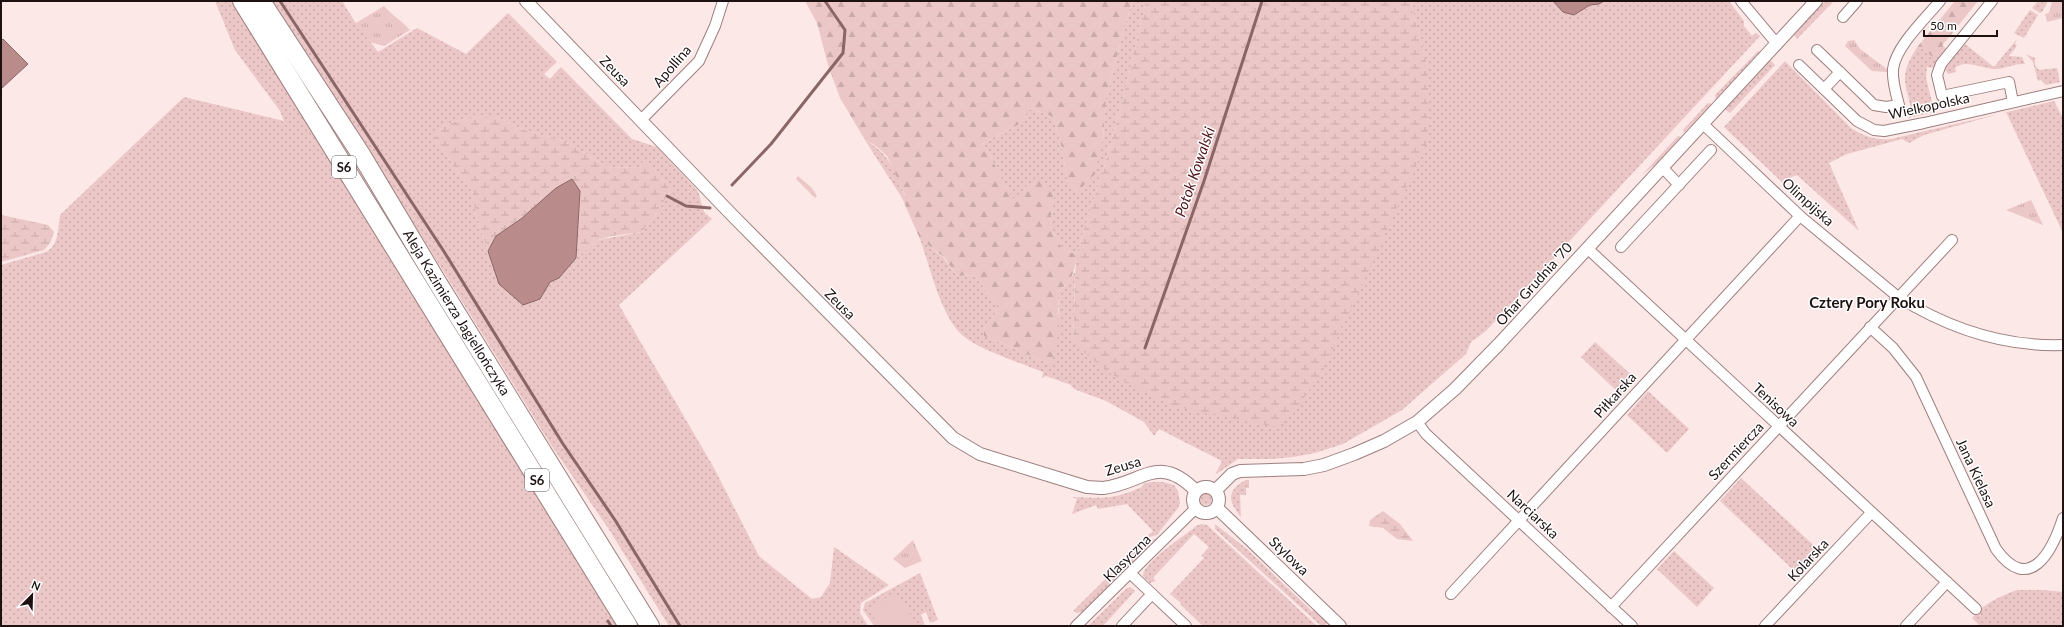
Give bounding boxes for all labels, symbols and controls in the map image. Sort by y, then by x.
scale bar [1924,12,1997,38]
text: 50 m [1930,18,1957,33]
street label: Apollina [649,41,694,90]
street label: Zeusa [597,52,634,90]
street label: Wielkopolska [1887,89,1971,122]
water label: Potok Kowalski [1170,124,1218,219]
road number: S6 [332,156,356,178]
street label: Olimpijska [1779,174,1838,229]
street label: Aleja Kazimierza Jagiellończyka [400,226,514,398]
street label: Ofiar Grudnia '70 [1492,239,1575,329]
street label: Zeusa [822,285,859,323]
district label: Cztery Pory Roku [1809,293,1925,311]
street label: Piłkarska [1590,368,1639,421]
street label: Tenisowa [1750,379,1803,430]
street label: Szermiercza [1704,418,1767,483]
street label: Jana Kielasa [1953,436,2000,510]
street label: Zeusa [1103,452,1143,479]
road number: S6 [525,469,549,491]
street label: Narciarska [1504,485,1563,542]
street label: Klasyczna [1099,530,1154,585]
street label: Stylowa [1266,533,1313,579]
street label: Kolarska [1784,535,1832,585]
north arrow [12,575,52,615]
text: N [30,578,43,593]

